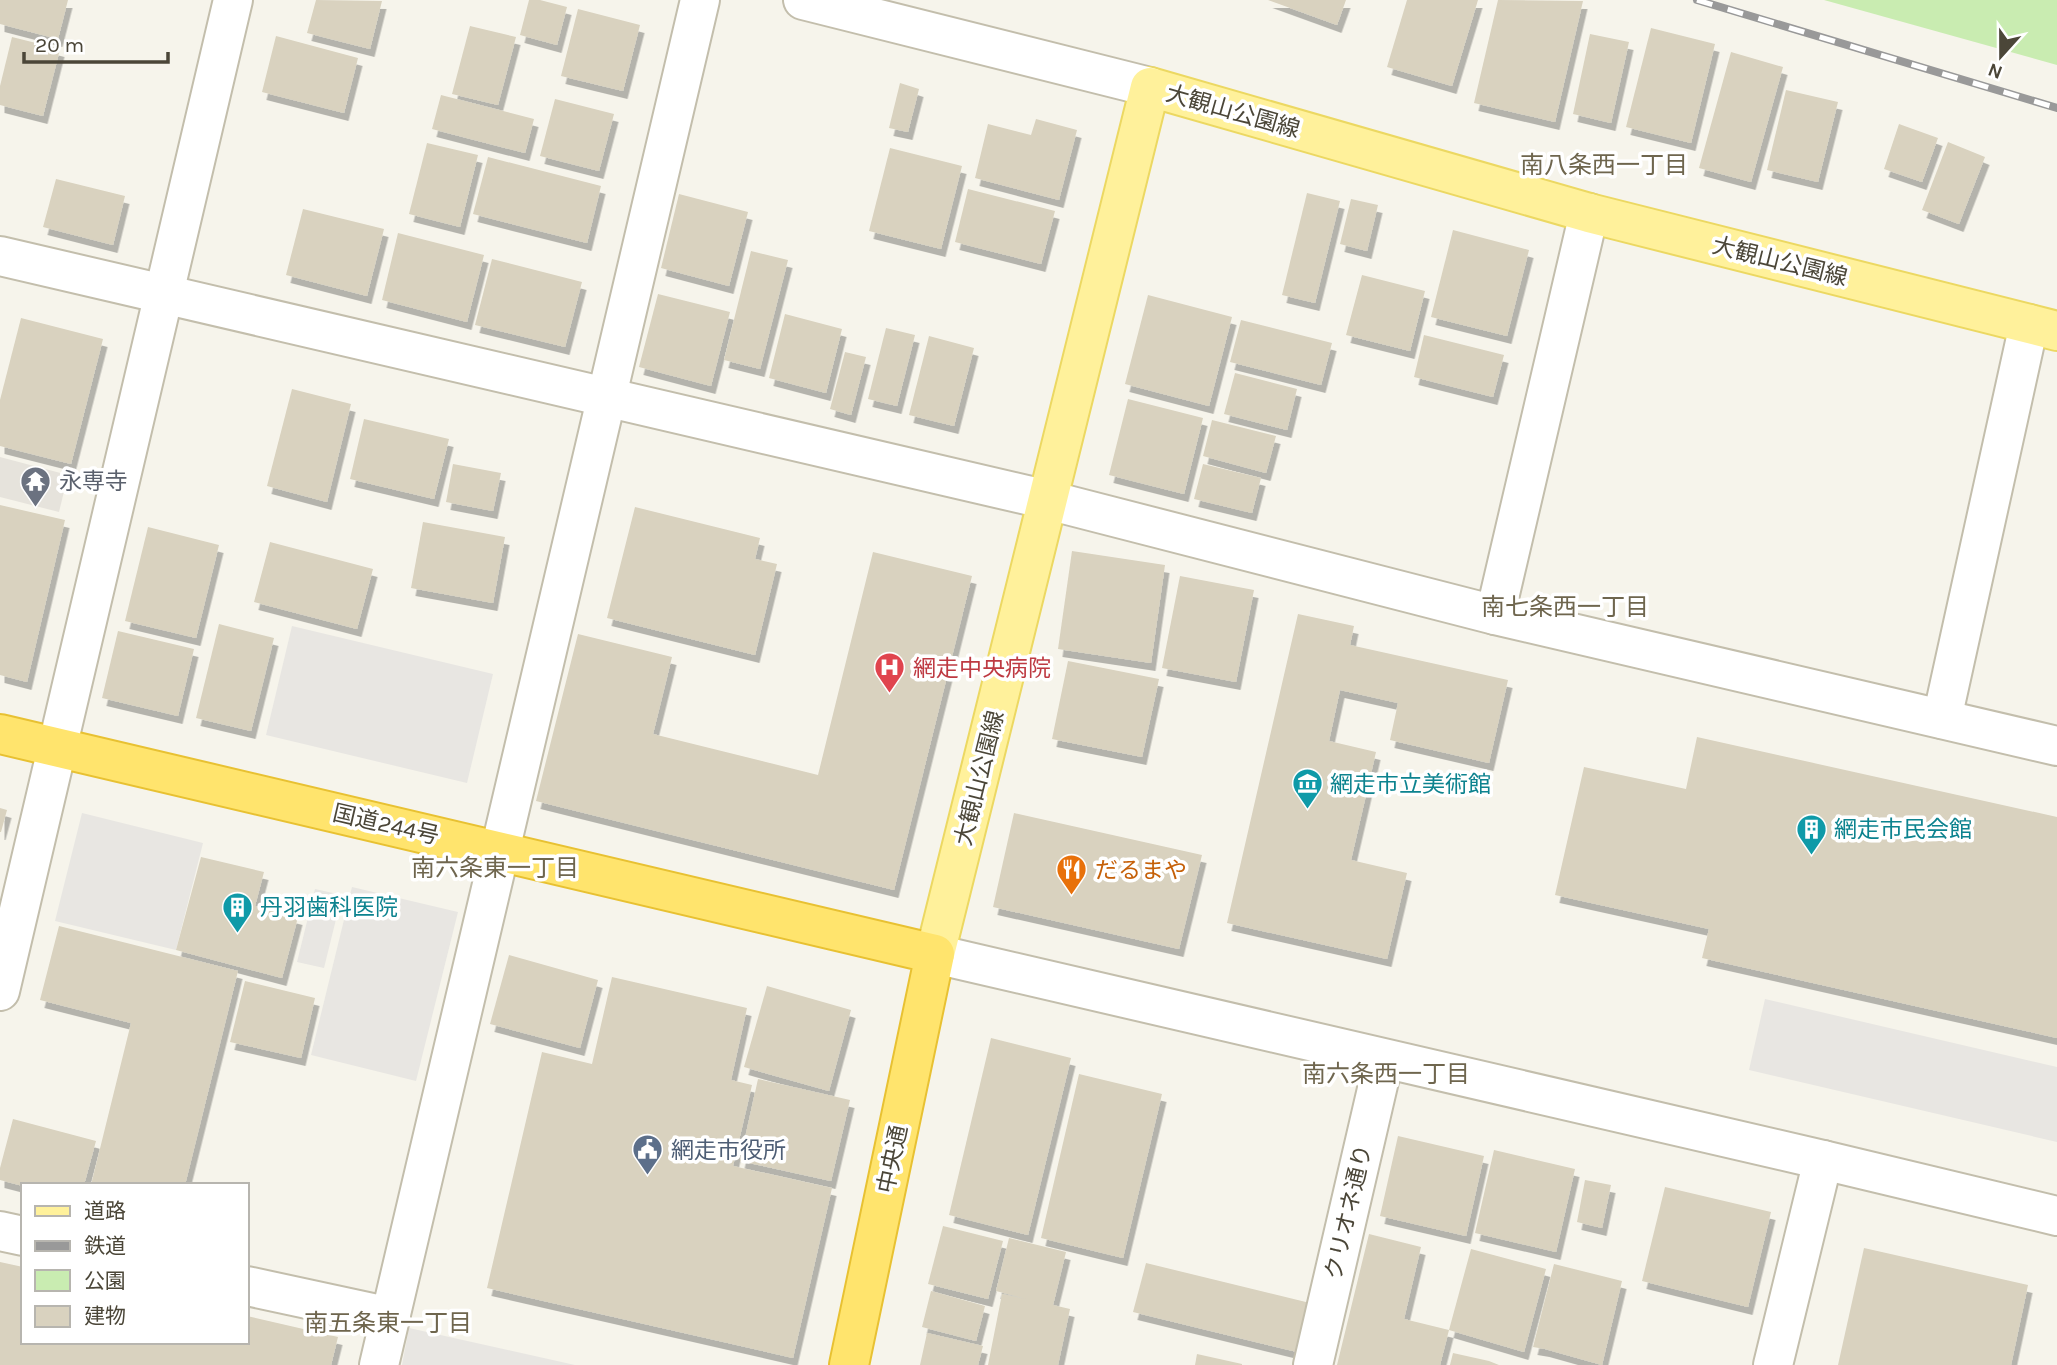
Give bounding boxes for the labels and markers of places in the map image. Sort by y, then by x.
temple icon: 永専寺 [19,464,53,508]
place label: 永専寺 [59,468,128,495]
hospital icon: 網走中央病院 [873,651,907,695]
place label: 網走中央病院 [913,655,1051,682]
museum icon: 網走市立美術館 [1290,767,1324,811]
place label: 網走市立美術館 [1330,771,1491,798]
building icon: 網走市民会館 [1794,812,1828,856]
place label: 網走市民会館 [1834,816,1972,843]
restaurant icon: だるまや [1055,853,1089,897]
place label: だるまや [1095,857,1187,884]
building icon: 丹羽歯科医院 [220,890,254,934]
place label: 丹羽歯科医院 [260,894,398,921]
public building icon: 網走市役所 [631,1133,665,1177]
place label: 網走市役所 [671,1137,786,1164]

